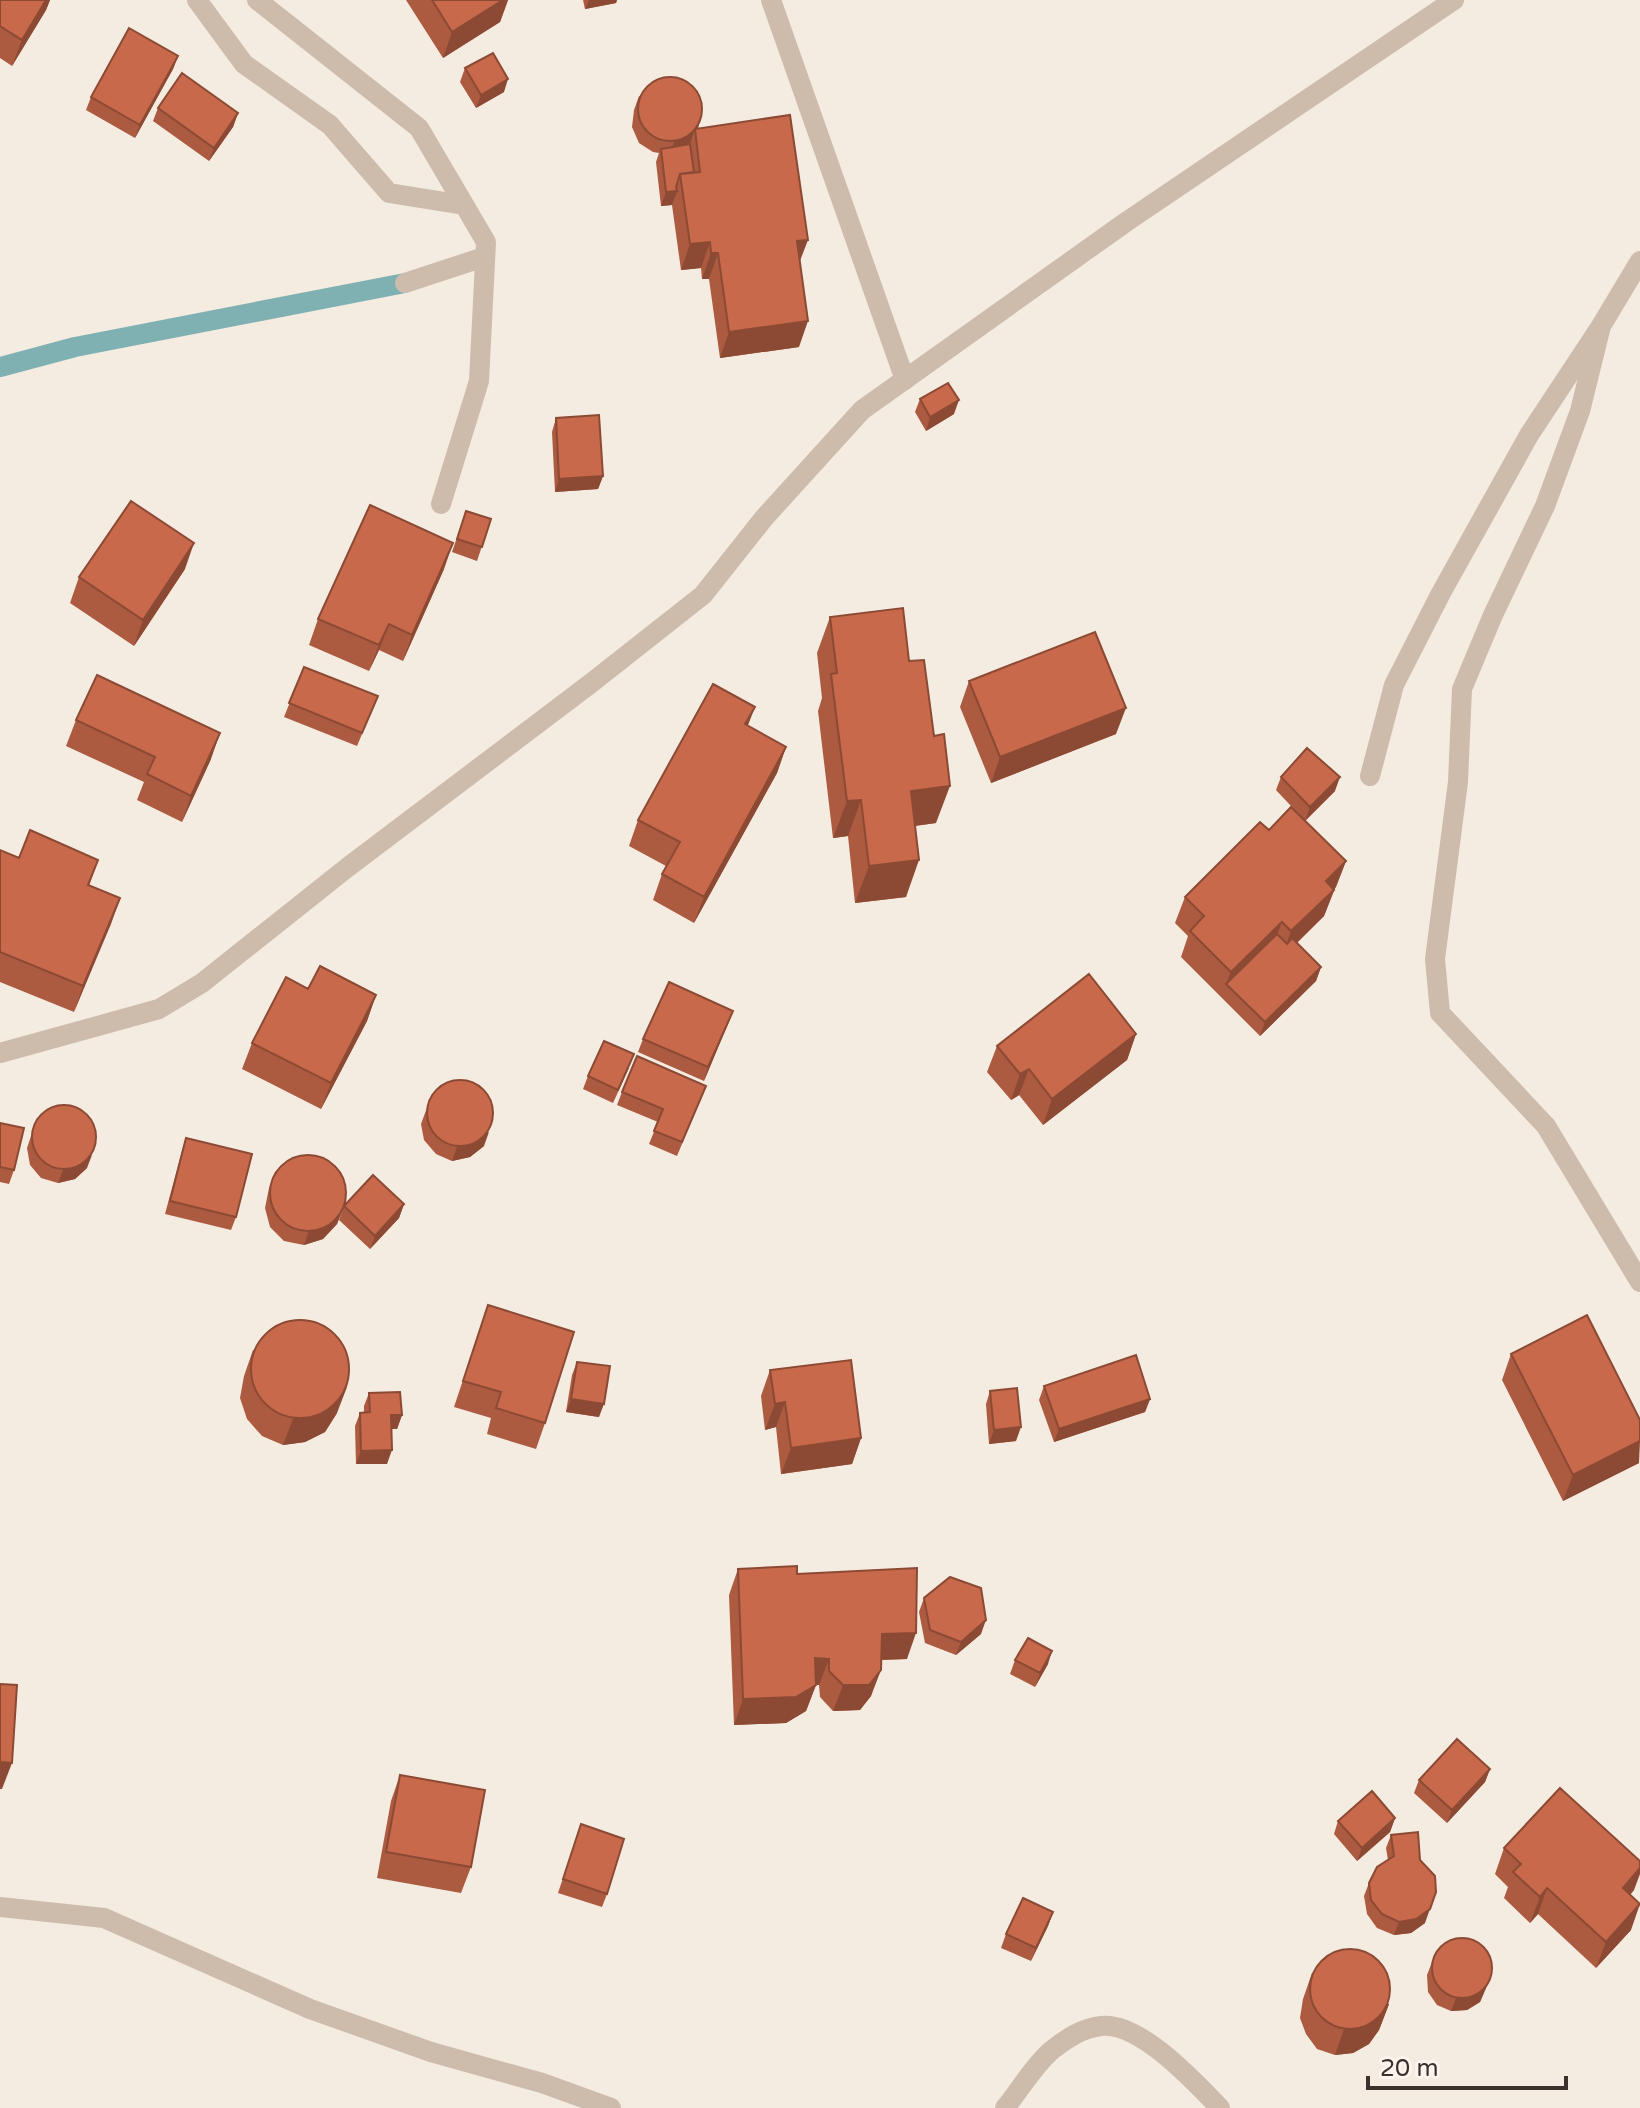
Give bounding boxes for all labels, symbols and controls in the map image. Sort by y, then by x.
scale bar [1368,2040,1566,2090]
text: 20 m [1380,2054,1438,2083]

